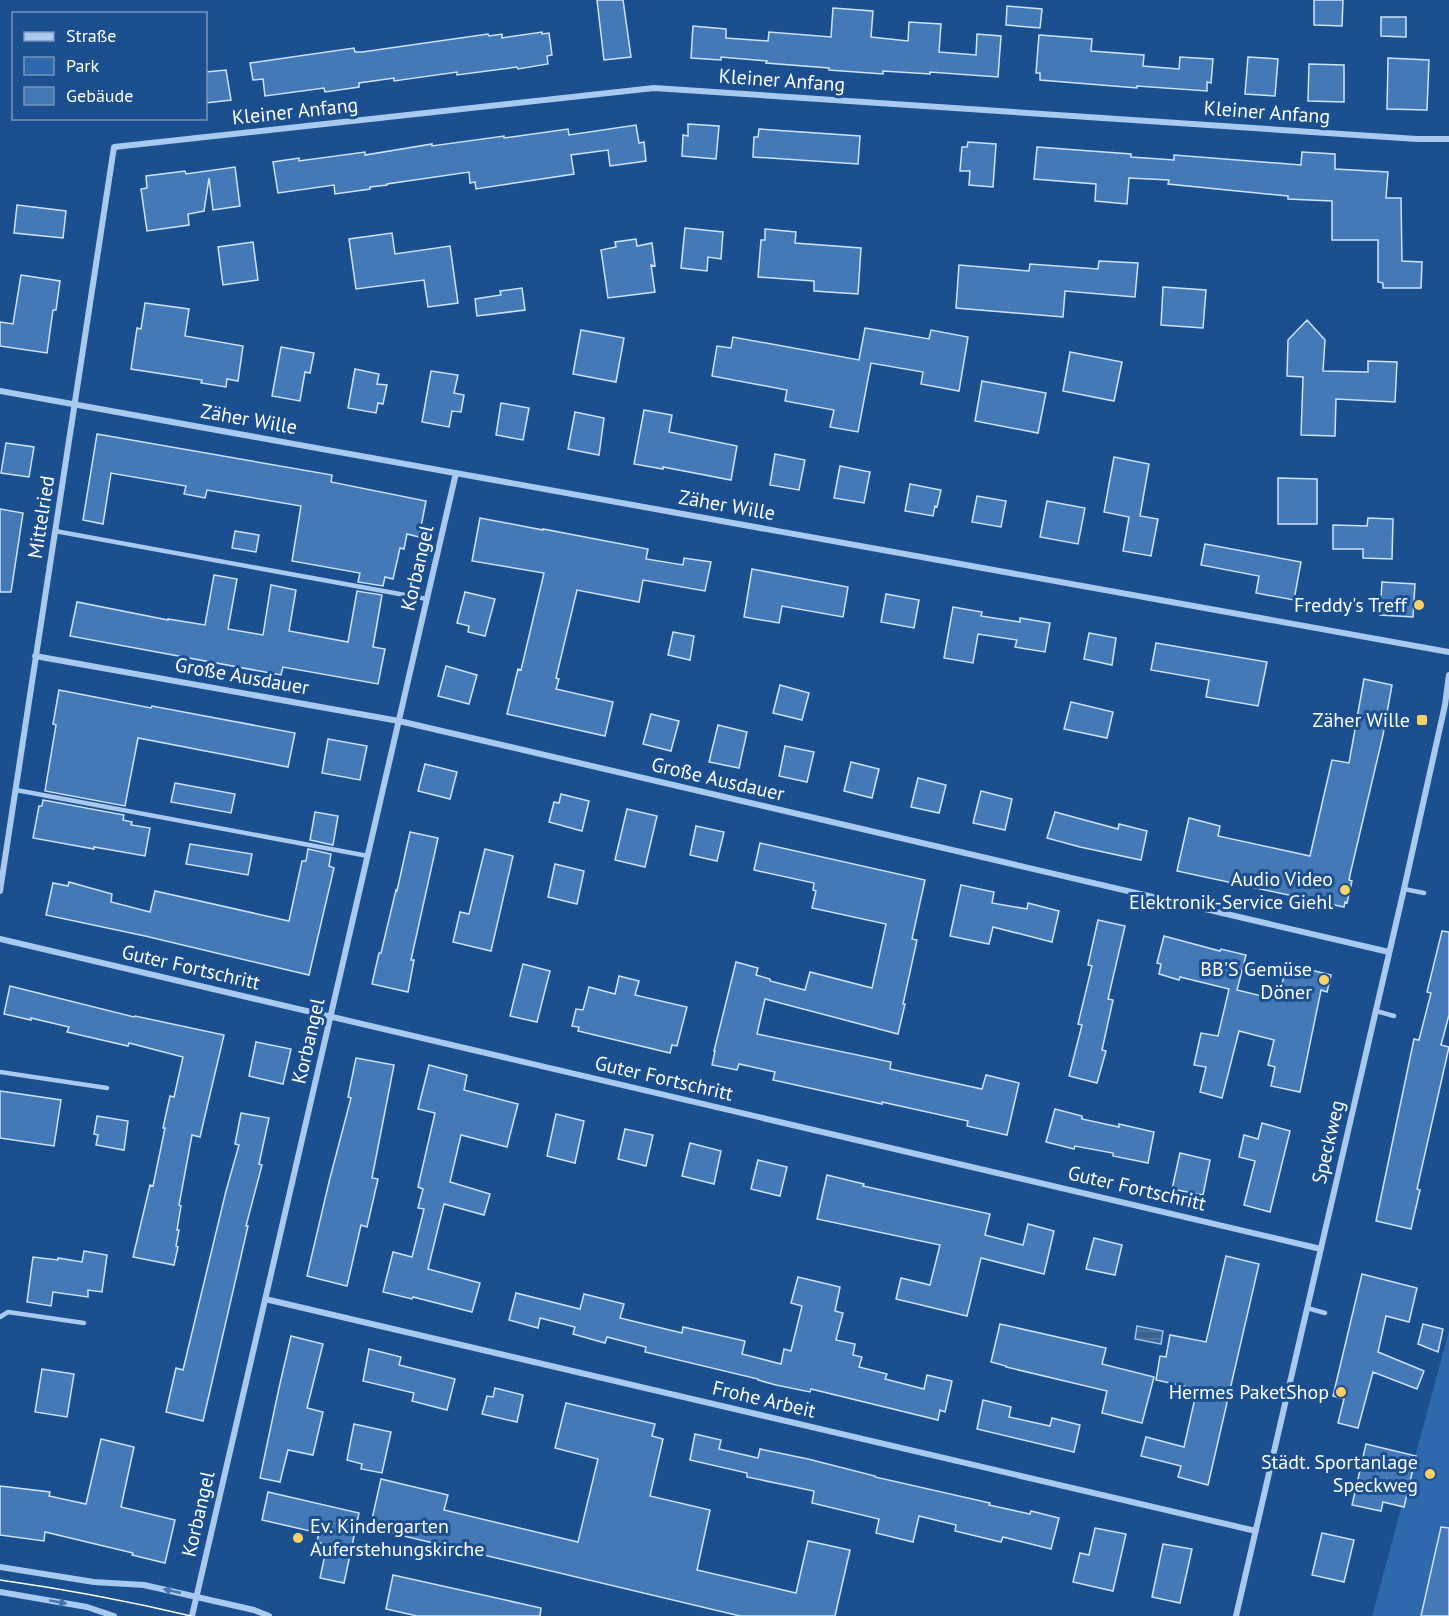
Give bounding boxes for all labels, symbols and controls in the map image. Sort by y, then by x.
legend [12,12,207,120]
text: Straße [66,24,117,47]
text: Park [66,54,99,77]
street label: Kleiner Anfang [718,63,846,97]
text: Gebäude [66,84,133,107]
street label: Kleiner Anfang [231,91,359,131]
street label: Kleiner Anfang [1203,95,1331,129]
street label: Zäher Wille [199,398,299,440]
street label: Mittelried [22,474,60,560]
street label: Zäher Wille [677,484,777,526]
street label: Korbangel [395,522,440,613]
place label: Freddy's Treff [1294,592,1409,618]
marker: Freddy's Treff [1412,598,1426,612]
street label: Große Ausdauer [173,651,311,701]
place label: Zäher Wille [1313,707,1410,733]
marker: Zäher Wille [1415,713,1429,727]
street label: Große Ausdauer [649,751,787,807]
place label: Audio Video Elektronik-Service Giehl [1129,866,1333,915]
marker: Audio Video Elektronik-Service Giehl [1338,883,1352,897]
street label: Guter Fortschritt [119,938,263,996]
place label: BB'S Gemüse Döner [1200,956,1312,1005]
marker: BB'S Gemüse Döner [1317,973,1331,987]
street label: Korbangel [286,995,331,1086]
street label: Guter Fortschritt [592,1049,736,1107]
street label: Speckweg [1306,1098,1350,1186]
street label: Guter Fortschritt [1065,1159,1209,1217]
street label: Frohe Arbeit [710,1374,818,1424]
place label: Hermes PaketShop [1169,1379,1329,1405]
marker: Hermes PaketShop [1334,1385,1348,1399]
place label: Städt. Sportanlage Speckweg [1261,1449,1418,1498]
marker: Städt. Sportanlage Speckweg [1423,1467,1437,1481]
street label: Korbangel [176,1468,221,1559]
place label: Ev. Kindergarten Auferstehungskirche [310,1513,484,1562]
marker: Ev. Kindergarten Auferstehungskirche [291,1531,305,1545]
one-way arrow [162,1585,181,1595]
one-way arrow [48,1598,67,1607]

